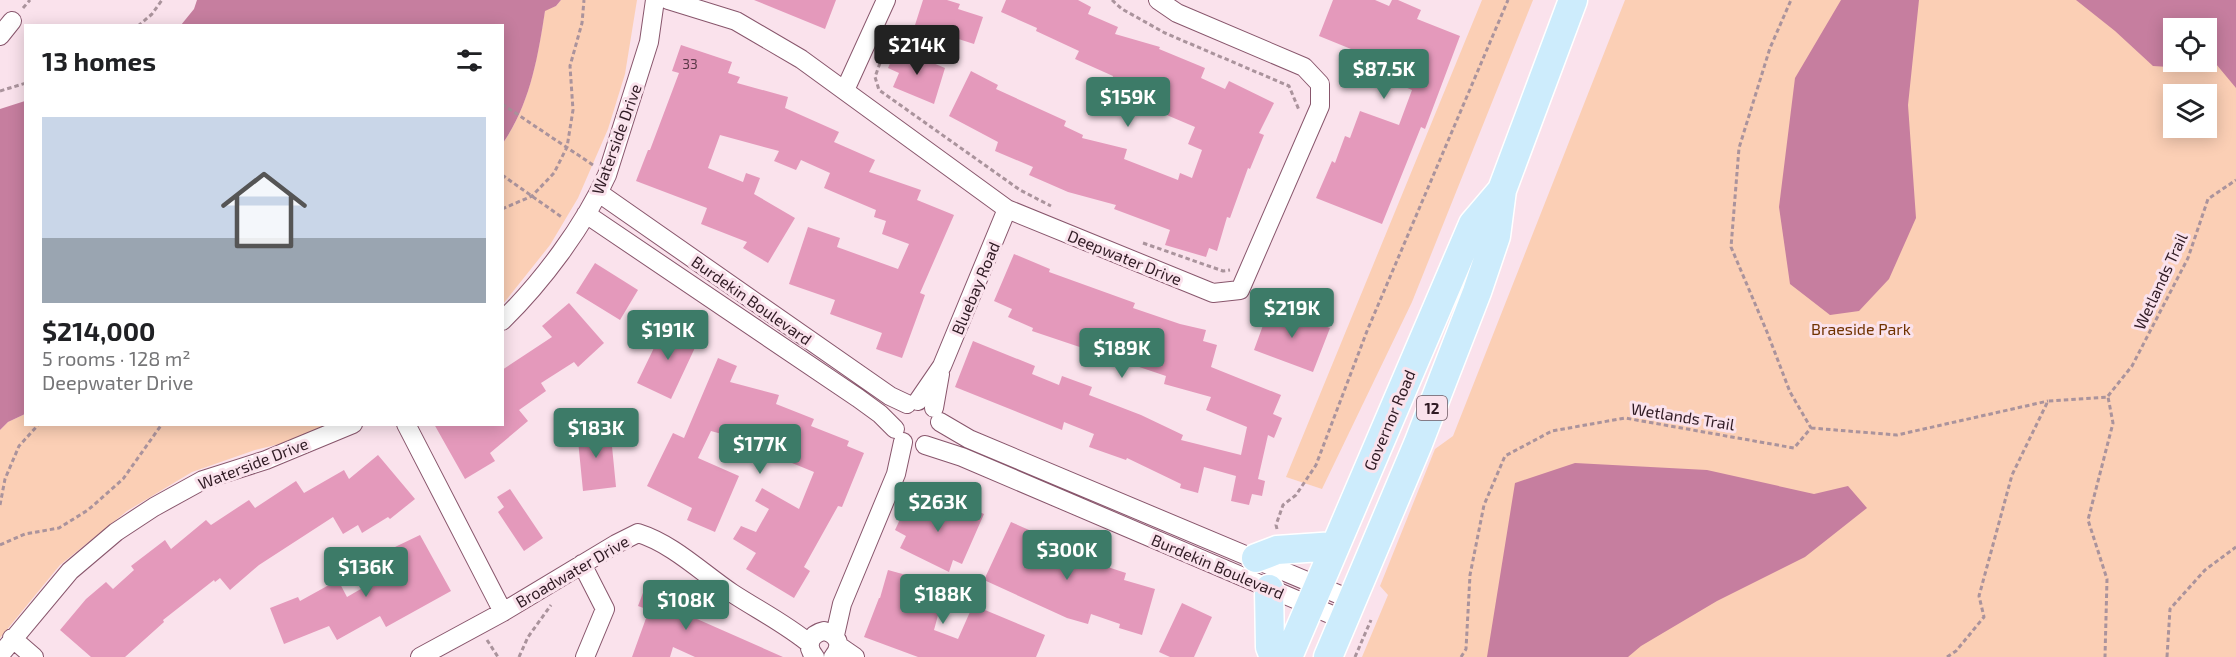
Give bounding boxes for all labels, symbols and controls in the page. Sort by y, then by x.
map controls [2163,18,2217,138]
button: locate [2163,18,2217,72]
pin: $214K [875,25,959,76]
text: $214K [888,32,946,56]
icon: filters [453,44,486,77]
text: 13 homes [42,45,156,76]
pin: $87.5K [1335,49,1433,100]
house number: 33 [682,55,698,72]
text: $87.5K [1353,56,1415,80]
pin: $159K [1086,77,1170,128]
street label: Waterside Drive [587,81,645,197]
text: $159K [1100,84,1156,108]
button: layers [2163,84,2217,138]
icon: home [210,156,318,264]
street label: Deepwater Drive [1065,225,1185,289]
street label: Wetlands Trail [2129,229,2191,332]
street label: Bluebay Road [947,239,1003,337]
street label: Burdekin Boulevard [688,251,816,349]
pin: $219K [1250,288,1334,339]
text: $219K [1264,295,1320,319]
pin: $191K [626,310,710,361]
text: $214,000 [42,315,156,346]
text: $191K [641,317,695,341]
park label: Braeside Park [1811,319,1911,338]
pin: $189K [1080,328,1164,379]
text: $189K [1093,335,1151,359]
text: 5 rooms · 128 m² [42,346,191,370]
street label: Governor Road [1359,367,1419,473]
text: Deepwater Drive [42,370,194,394]
road number: 12 [1417,396,1447,420]
street label: Wetlands Trail [1630,398,1736,434]
pin: $183K [554,408,638,459]
text: $183K [568,415,624,439]
pin: $177K [718,424,802,475]
text: $177K [733,431,787,455]
street label: Waterside Drive [195,433,311,493]
pin: $263K [896,482,980,533]
text: $263K [908,489,968,513]
street label: Burdekin Boulevard [1149,529,1287,603]
pin: $300K [1025,530,1109,581]
street label: Broadwater Drive [512,531,632,611]
text: $300K [1037,537,1097,561]
pin: $136K [324,547,408,598]
text: $136K [338,554,394,578]
pin: $188K [901,574,985,625]
pin: $108K [644,580,728,631]
text: $188K [914,581,972,605]
text: $108K [657,587,715,611]

